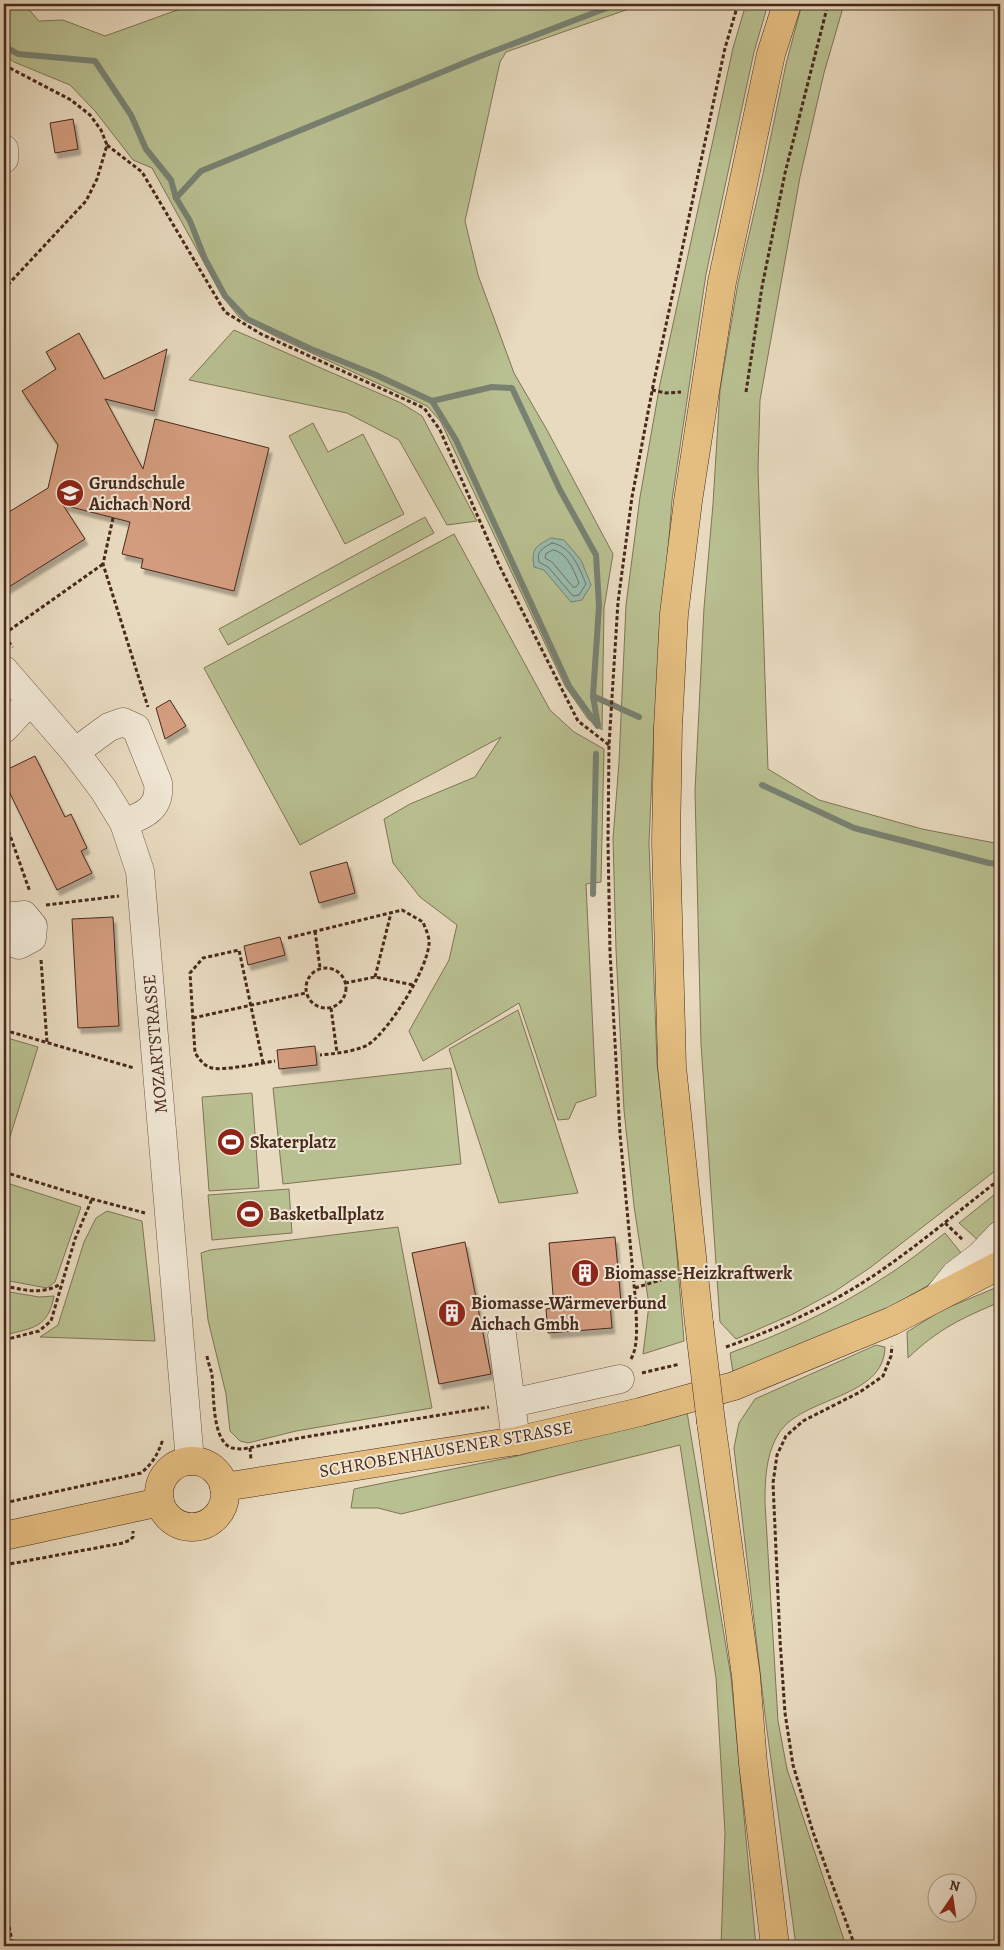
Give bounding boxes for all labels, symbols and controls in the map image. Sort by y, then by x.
place label: Grundschule Aichach Nord [88,471,191,516]
school or university icon: Grundschule Aichach Nord [55,478,85,508]
street label: MOZARTSTRASSE [137,973,173,1115]
sports icon: Skaterplatz [216,1127,246,1157]
place label: Skaterplatz [250,1130,336,1154]
sports icon: Basketballplatz [235,1199,265,1229]
place label: Basketballplatz [269,1202,384,1226]
building icon: Biomasse-Heizkraftwerk [570,1258,600,1288]
place label: Biomasse-Heizkraftwerk [604,1261,793,1285]
place label: Biomasse-Wärmeverbund Aichach Gmbh [470,1291,667,1336]
building icon: Biomasse-Wärmeverbund Aichach Gmbh [437,1298,467,1328]
street label: SCHROBENHAUSENER STRASSE [317,1415,575,1483]
north arrow [926,1872,976,1922]
text: N [948,1875,962,1896]

